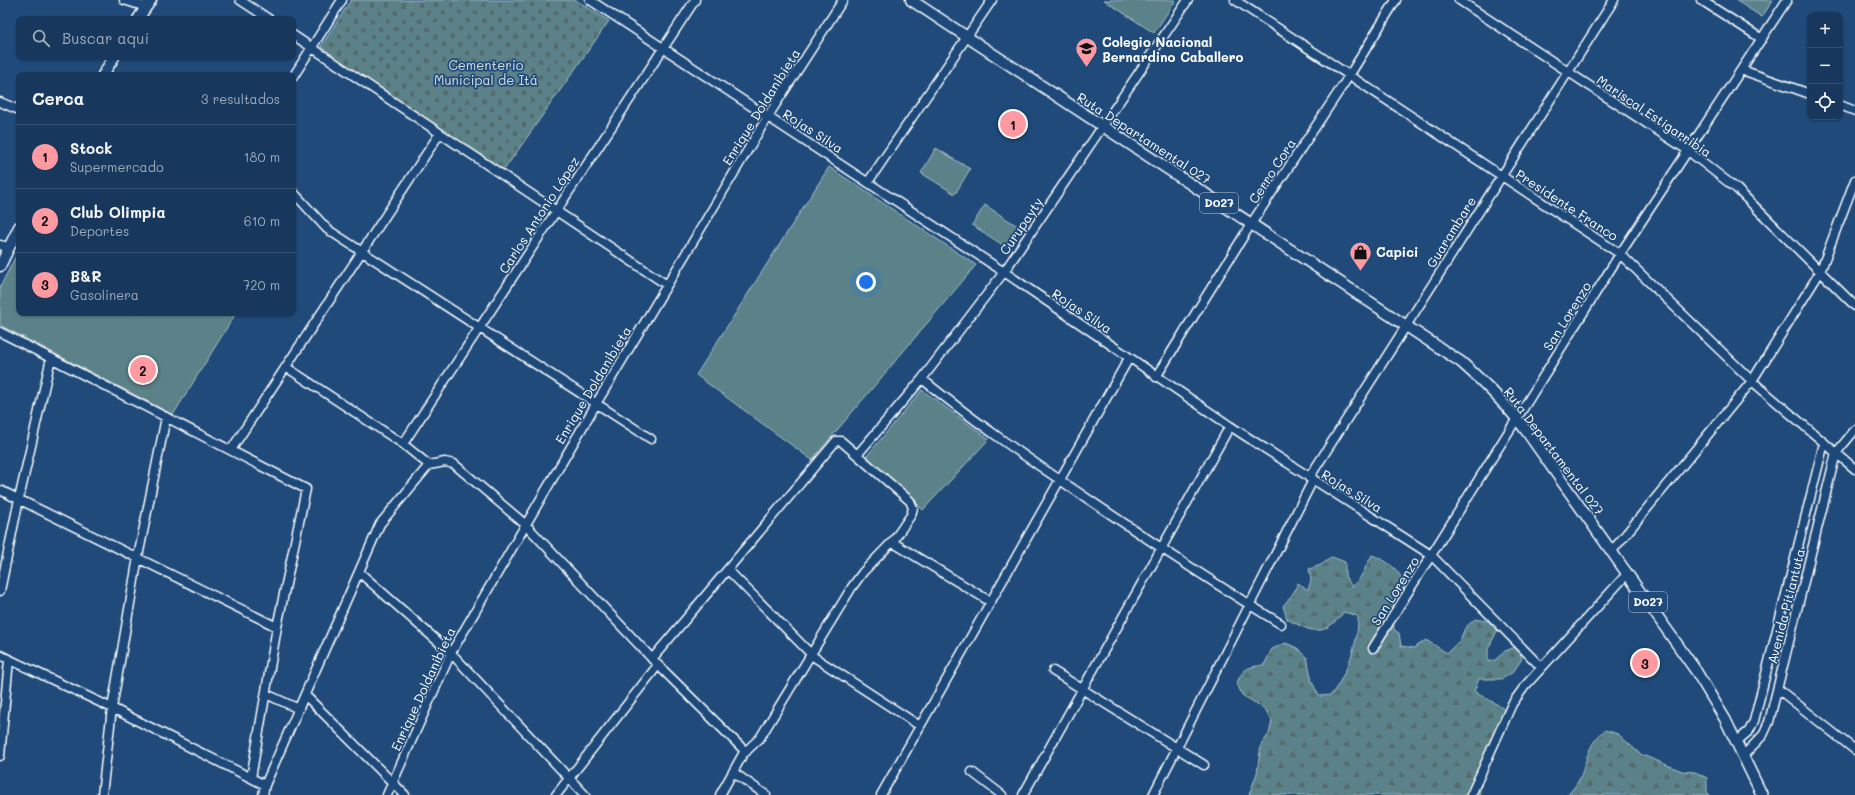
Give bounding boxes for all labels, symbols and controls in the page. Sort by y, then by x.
map controls [1807,12,1843,120]
button: + [1807,12,1843,48]
search box [16,16,296,60]
icon: search [30,27,52,49]
text: Buscar aquí [62,28,149,48]
place label: Colegio Nacional Bernardino Caballero [1102,33,1244,65]
school or university icon: Colegio Nacional Bernardino Caballero [1073,36,1099,69]
street label: Enrique Doldanibieta [718,45,803,168]
button: − [1807,48,1843,84]
park label: Cementerio Municipal de Itá [434,56,538,88]
street label: Mariscal Estigarribia [1594,71,1715,160]
button: locate [1807,84,1843,120]
text: Cerca [32,87,84,109]
street label: Ruta Departamental 027 [1074,88,1214,187]
text: 3 resultados [201,90,280,107]
street label: Rojas Silva [780,105,847,156]
pin: 1 [1000,109,1026,139]
street label: Cerro Cora [1244,135,1299,206]
text: Stock [70,138,112,158]
text: 1 [42,148,48,165]
text: 180 m [244,148,280,165]
street label: Carlos Antonio López [494,153,583,276]
text: Supermercado [70,158,164,175]
street label: Presidente Franco [1513,165,1622,244]
road number: D027 [1200,193,1238,213]
street label: Guarambare [1422,193,1479,270]
street label: Curupayty [995,194,1046,258]
text: Club Olimpia [70,202,166,222]
text: 2 [41,212,49,229]
text: 610 m [244,212,280,229]
text: Deportes [70,222,129,239]
shop icon: Capici [1347,239,1373,272]
place label: Capici [1376,243,1418,260]
text: B&R [70,266,102,286]
your location [856,272,876,292]
text: 3 [41,276,49,293]
text: 720 m [243,276,280,293]
street label: San Lorenzo [1539,278,1595,353]
street label: Rojas Silva [1049,284,1115,337]
text: Gasolinera [70,286,139,303]
street label: Enrique Doldanibieta [551,323,634,447]
pin: 2 [130,355,156,385]
street label: Ruta Departamental 027 [1501,383,1608,518]
street label: Rojas Silva [1319,465,1386,516]
street label: Avenida Pitiantuta [1763,547,1808,665]
street label: San Lorenzo [1367,553,1423,628]
road number: D027 [1629,592,1667,612]
street label: Enrique Doldanibieta [386,624,459,753]
pin: 3 [1632,648,1658,678]

